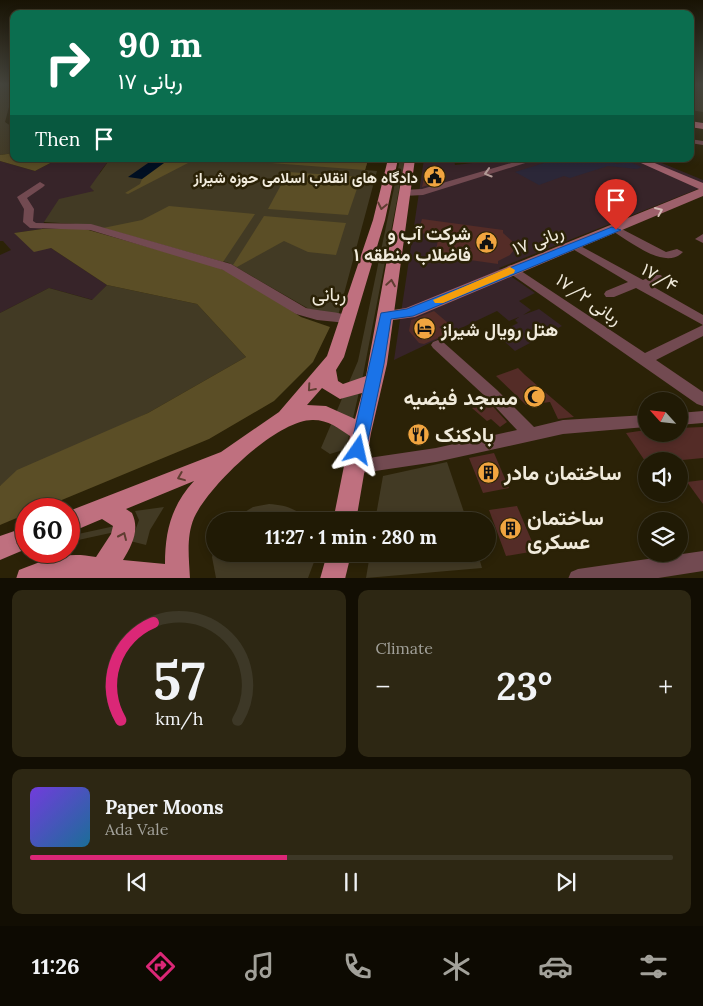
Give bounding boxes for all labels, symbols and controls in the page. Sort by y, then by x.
text: 90 m [118,22,202,67]
icon: right [35,30,100,95]
text: ربانی ۱۷ [118,67,183,95]
icon: arrive [90,125,118,153]
text: Then [35,127,80,151]
public building icon: دادگاه های انقلاب اسلامی حوزه شیراز [422,165,446,189]
one-way arrow [484,167,492,177]
place label: دادگاه های انقلاب اسلامی حوزه شیراز [192,168,418,187]
pin [595,179,637,230]
icon: arrive [602,186,630,214]
one-way arrow [377,202,388,211]
one-way arrow [654,207,663,217]
street label: ربانی ۱۷ [509,220,567,260]
place label: شرکت آب و فاضلاب منطقه ۱ [354,222,471,266]
public building icon: شرکت آب و فاضلاب منطقه ۱ [475,231,499,255]
street label: ۱۷/۴ [638,257,682,297]
street label: ربانی ۱۷/۲ [552,268,626,330]
one-way arrow [385,278,395,287]
district label: ربانی [312,282,346,306]
hotel icon: هتل رویال شیراز [413,317,437,341]
place label: هتل رویال شیراز [440,318,558,341]
one-way arrow [308,383,317,392]
place label: مسجد فیضیه [403,384,518,411]
mosque icon: مسجد فیضیه [522,385,546,409]
north arrow [638,392,688,442]
map controls [638,392,688,562]
place label: بادکنک [435,421,494,448]
restaurant icon: بادکنک [407,422,431,446]
position arrow [331,423,383,475]
button: sound [638,452,688,502]
place label: ساختمان مادر [503,459,622,486]
building icon: ساختمان مادر [476,460,500,484]
one-way arrow [178,471,186,481]
speed limit sign: 60 [15,498,80,563]
place label: ساختمان عسکری [527,504,604,555]
button: layers [638,512,688,562]
building icon: ساختمان عسکری [499,517,523,541]
text: 11:27 · 1 min · 280 m [265,525,437,549]
one-way arrow [116,532,127,541]
text: Climate [376,638,433,658]
text: 57 [153,647,205,713]
text: 23° [496,662,552,710]
text: − [376,669,390,705]
text: + [658,669,673,705]
text: km/h [155,707,203,730]
text: Paper Moons [105,795,224,819]
text: Ada Vale [105,819,168,839]
icon: previous [123,868,151,896]
icon: pause [337,868,365,896]
icon: next [552,868,580,896]
icon: directions [143,949,178,984]
icon: music [242,949,277,984]
icon: phone [340,949,375,984]
icon: climate [439,949,474,984]
icon: car [538,949,573,984]
icon: filters [636,949,671,984]
text: 11:26 [32,952,80,980]

